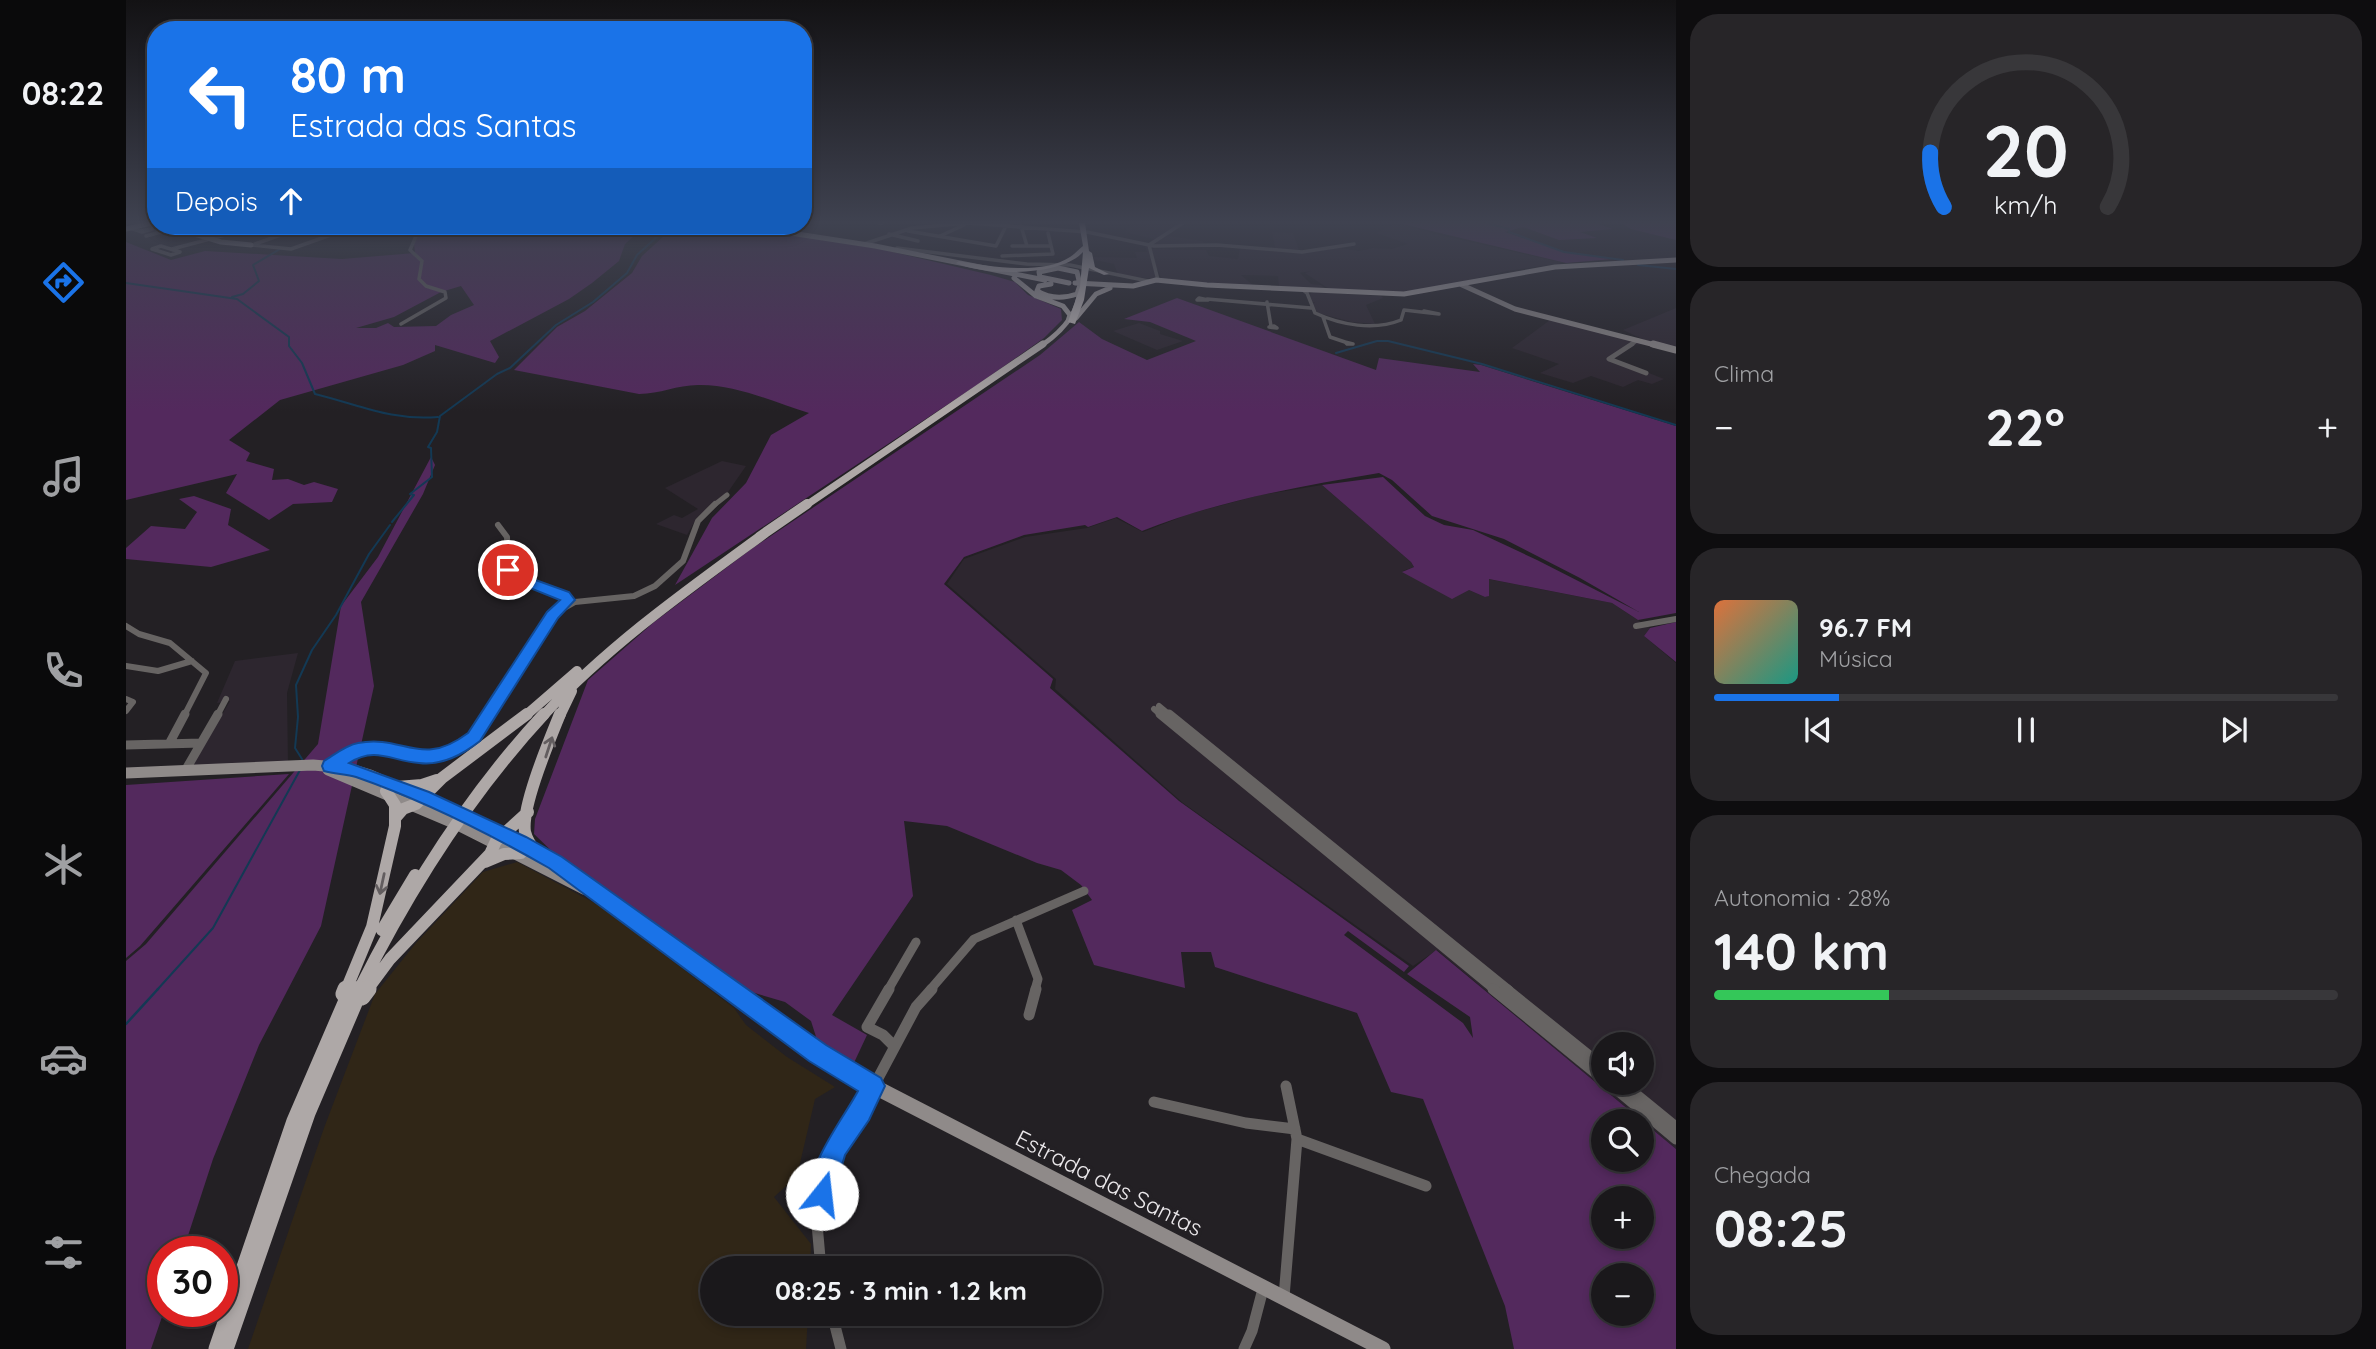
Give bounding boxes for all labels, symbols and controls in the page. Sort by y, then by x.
text: 80 m [290,44,406,105]
icon: left [175,49,266,140]
text: 08:22 [22,73,104,113]
text: 20 [1983,104,2069,195]
text: Estrada das Santas [290,105,577,145]
icon: ahead [272,182,310,220]
text: Depois [175,185,258,218]
text: km/h [1994,188,2058,219]
icon: directions [39,258,88,307]
text: Clima [1714,359,1774,388]
text: 22° [1985,394,2065,459]
text: − [1714,403,1734,451]
text: + [2317,403,2338,451]
icon: music [39,452,88,501]
pin [478,540,538,600]
icon: arrive [489,551,527,589]
text: 96.7 FM [1819,611,1912,644]
text: Música [1819,644,1893,673]
icon: phone [39,646,88,695]
icon: previous [1799,711,1837,749]
icon: pause [2007,711,2045,749]
icon: next [2215,711,2253,749]
one-way arrow [543,736,556,758]
icon: climate [39,840,88,889]
one-way arrow [375,872,389,895]
text: Autonomia · 28% [1714,883,1890,912]
text: 140 km [1714,918,1889,983]
map controls [1591,1032,1654,1326]
button: sound [1591,1032,1654,1095]
icon: car [39,1034,88,1083]
button: search [1591,1109,1654,1172]
street label: Estrada das Santas [1011,1123,1208,1242]
position arrow [785,1157,859,1231]
text: Chegada [1714,1160,1811,1189]
button: + [1591,1186,1654,1249]
text: 08:25 [1714,1195,1848,1260]
icon: filters [39,1228,88,1277]
speed limit sign: 30 [147,1236,238,1327]
button: − [1591,1263,1654,1326]
text: 08:25 · 3 min · 1.2 km [775,1274,1027,1307]

